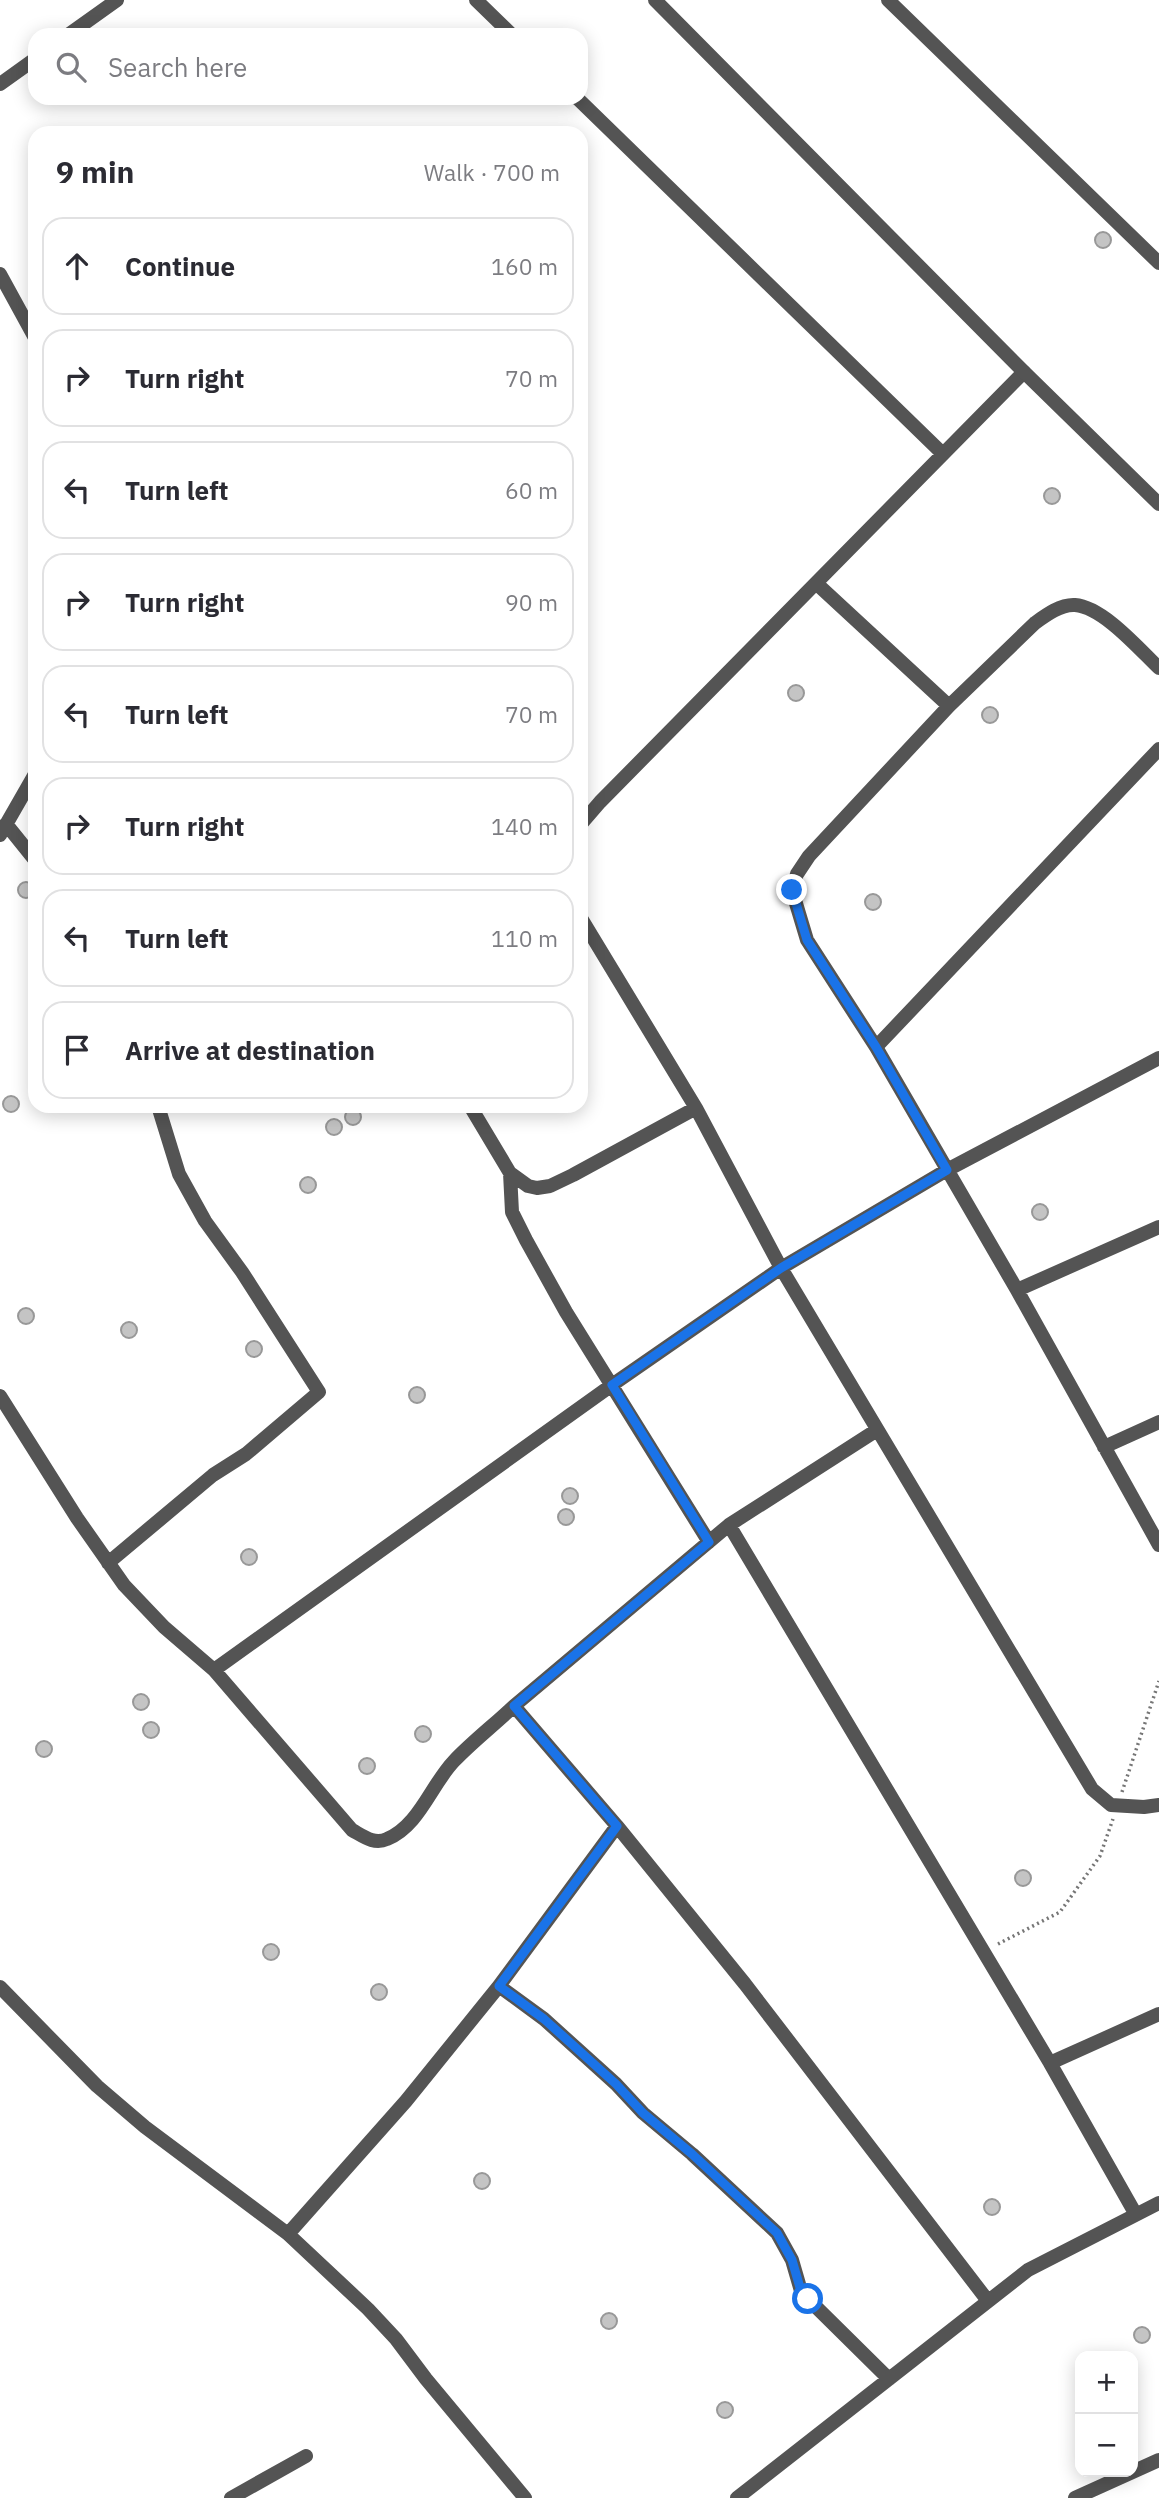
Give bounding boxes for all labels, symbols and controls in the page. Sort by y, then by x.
search box [28,28,588,105]
icon: search [52,48,90,86]
text: Search here [108,50,247,84]
text: 9 min [56,152,134,191]
text: Walk · 700 m [424,157,560,187]
icon: ahead [58,247,96,285]
text: Continue [125,249,235,283]
text: 160 m [491,251,558,281]
icon: right [58,359,96,397]
text: Turn right [125,361,244,395]
text: 70 m [505,363,558,393]
icon: left [58,471,96,509]
text: Turn left [125,473,228,507]
text: 60 m [505,475,558,505]
icon: right [58,583,96,621]
text: Turn right [125,585,244,619]
text: 90 m [505,587,558,617]
icon: left [58,695,96,733]
text: Turn left [125,697,228,731]
text: 70 m [505,699,558,729]
icon: right [58,807,96,845]
text: Turn right [125,809,244,843]
text: 140 m [491,811,558,841]
route end [776,874,807,905]
icon: left [58,919,96,957]
text: Turn left [125,921,228,955]
text: 110 m [491,923,558,953]
icon: arrive [58,1031,96,1069]
text: Arrive at destination [125,1033,375,1067]
route start [792,2283,823,2314]
map controls [1075,2351,1138,2477]
button: + [1075,2351,1138,2414]
button: − [1075,2414,1138,2477]

